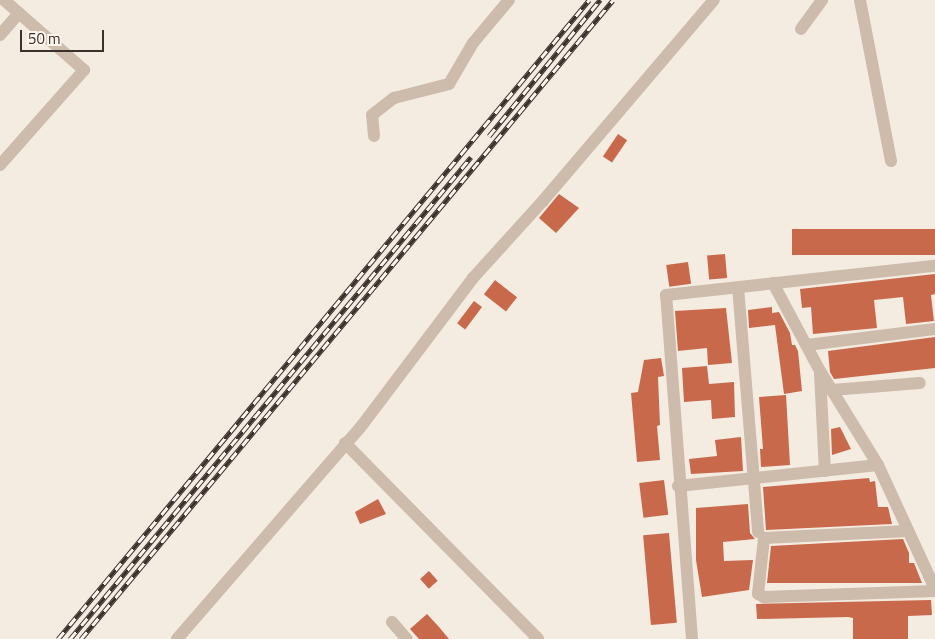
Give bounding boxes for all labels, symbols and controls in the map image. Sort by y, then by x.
scale bar [22,20,106,52]
text: 50 m [28,27,61,50]

